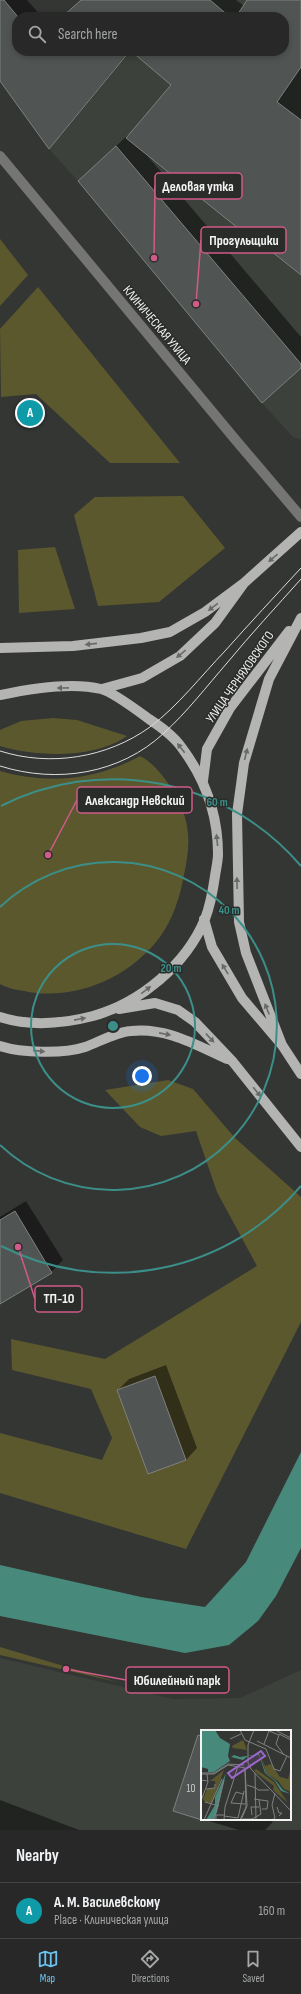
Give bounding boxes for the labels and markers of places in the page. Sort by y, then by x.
callout: Деловая утка [155,173,242,199]
callout: Прогульщики [201,227,286,253]
pin: A [17,398,43,428]
callout: Александр Невский [77,787,192,813]
centre of rings [106,1019,120,1033]
callout: ТП-10 [35,1286,82,1312]
callout: Юбилейный парк [126,1667,229,1693]

